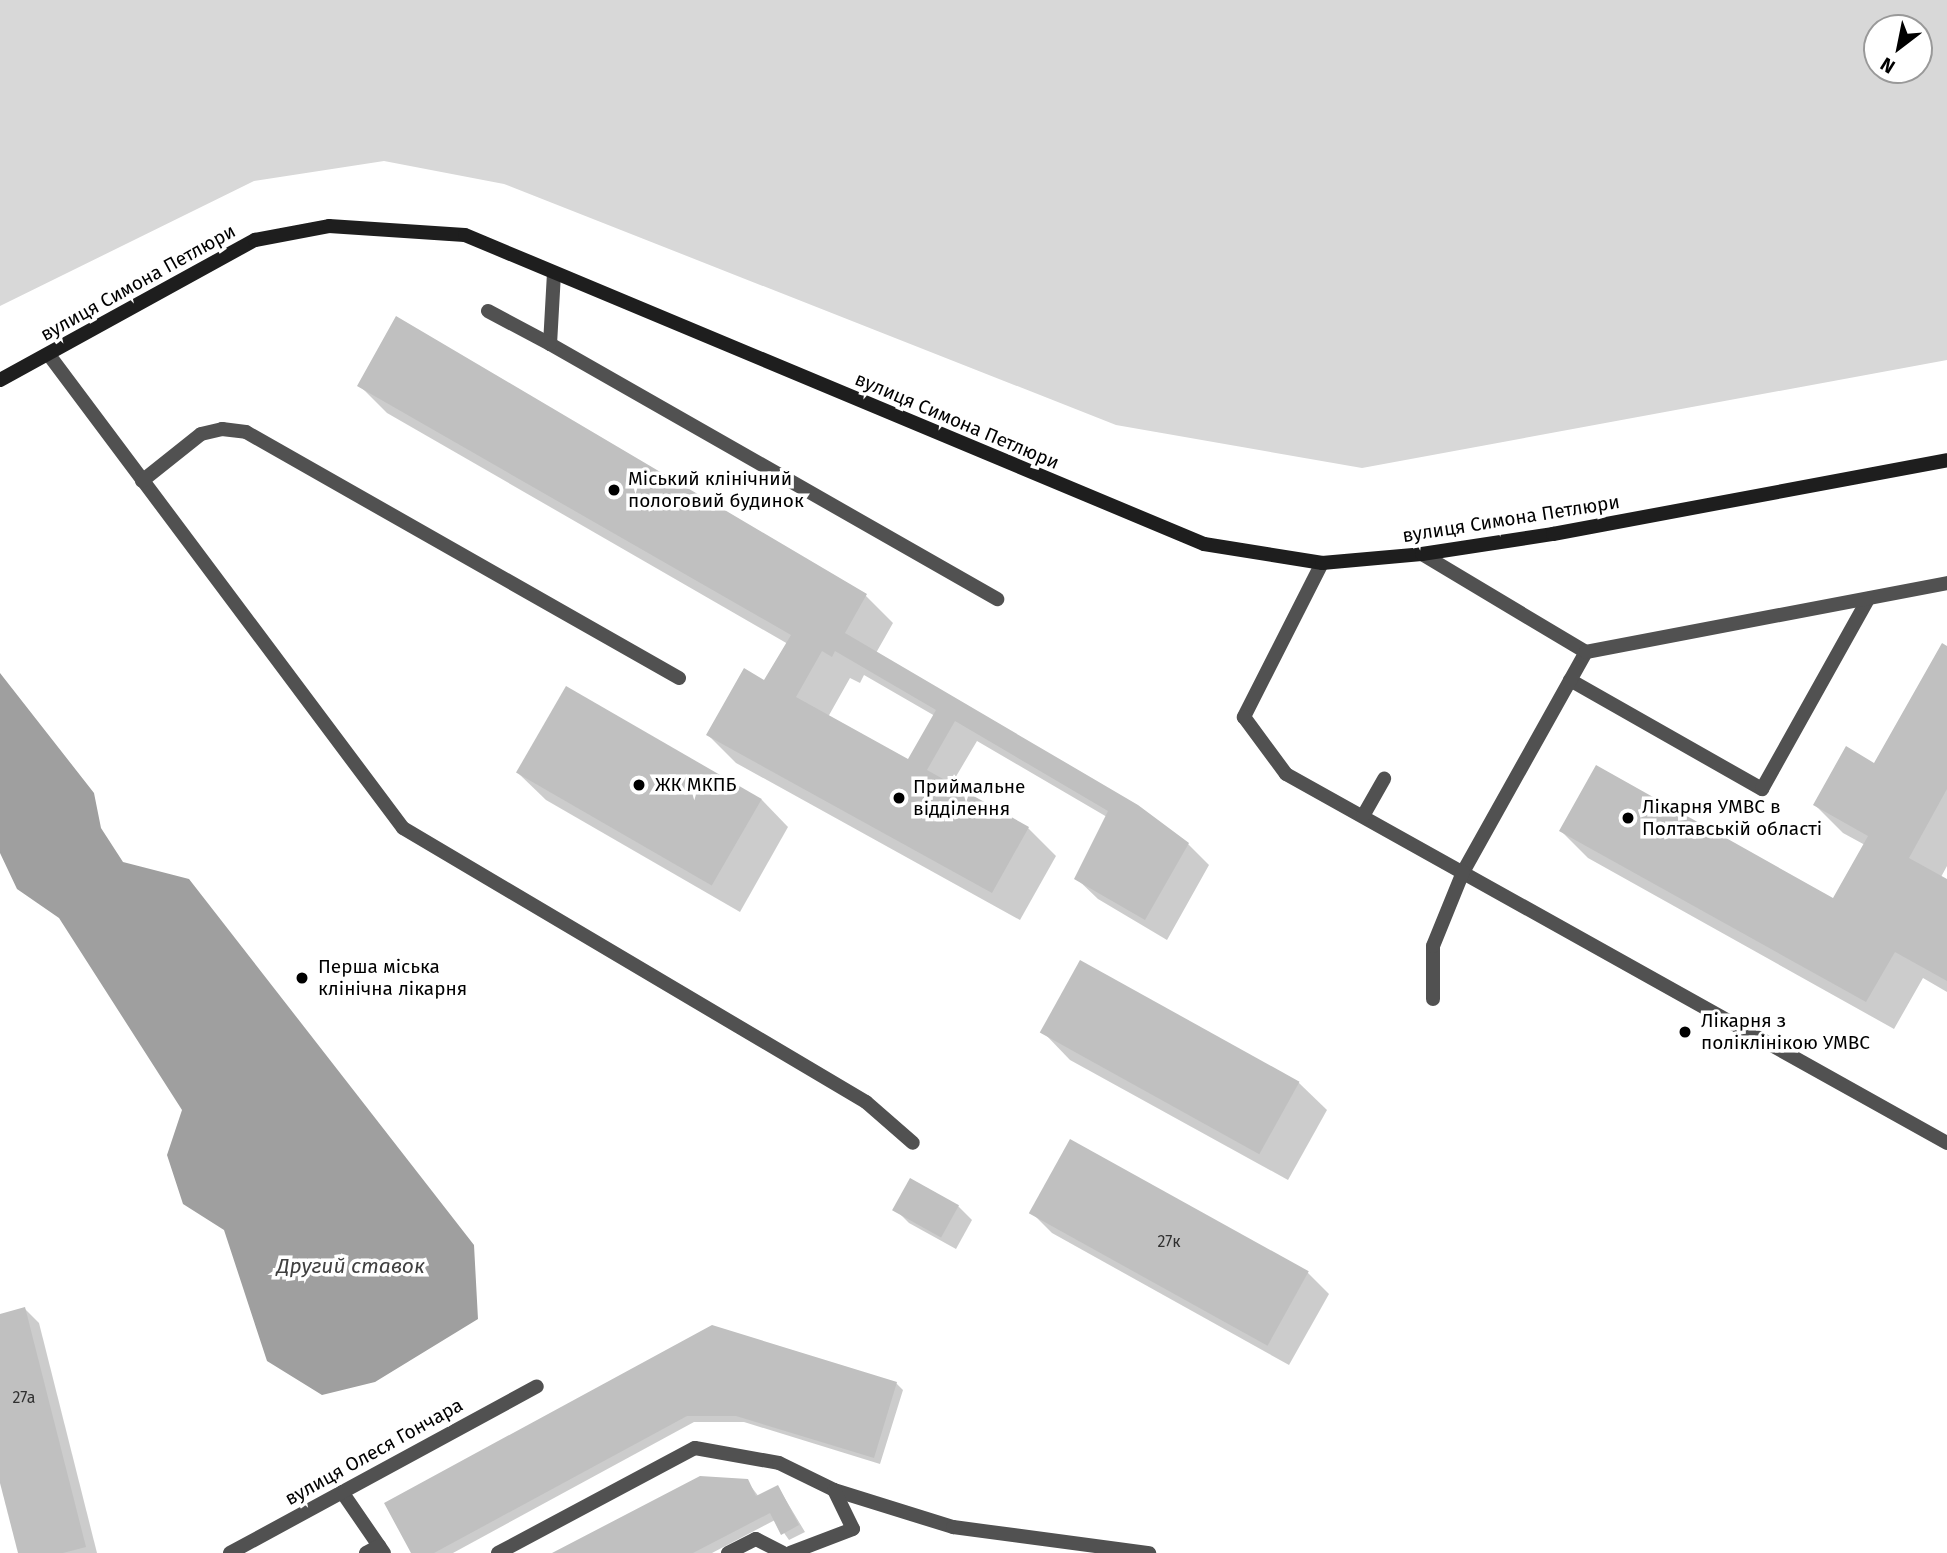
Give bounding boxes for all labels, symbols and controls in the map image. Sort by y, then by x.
north arrow [1863,14,1933,84]
text: N [1876,52,1899,79]
street label: вулиця Симона Петлюри [36,220,240,346]
street label: вулиця Симона Петлюри [851,368,1063,474]
place label: Міський клінічний пологовий будинок [628,468,804,512]
marker: Міський клінічний пологовий будинок [606,482,622,498]
street label: вулиця Симона Петлюри [1401,491,1621,547]
place label: ЖК МКПБ [655,774,737,796]
marker: ЖК МКПБ [629,775,649,795]
place label: Приймальне відділення [913,776,1025,820]
marker: Приймальне відділення [891,790,907,806]
place label: Лікарня УМВС в Полтавській області [1642,796,1822,840]
marker: Лікарня УМВС в Полтавській області [1620,810,1636,826]
place label: Перша міська клінічна лікарня [318,956,467,1000]
marker: Перша міська клінічна лікарня [292,968,312,988]
place label: Лікарня з поліклінікою УМВС [1701,1010,1870,1054]
marker: Лікарня з поліклінікою УМВС [1675,1022,1695,1042]
house number: 27к [1157,1232,1181,1252]
water label: Другий ставок [277,1253,425,1279]
house number: 27а [12,1388,36,1408]
street label: вулиця Олеся Гончара [281,1394,467,1510]

